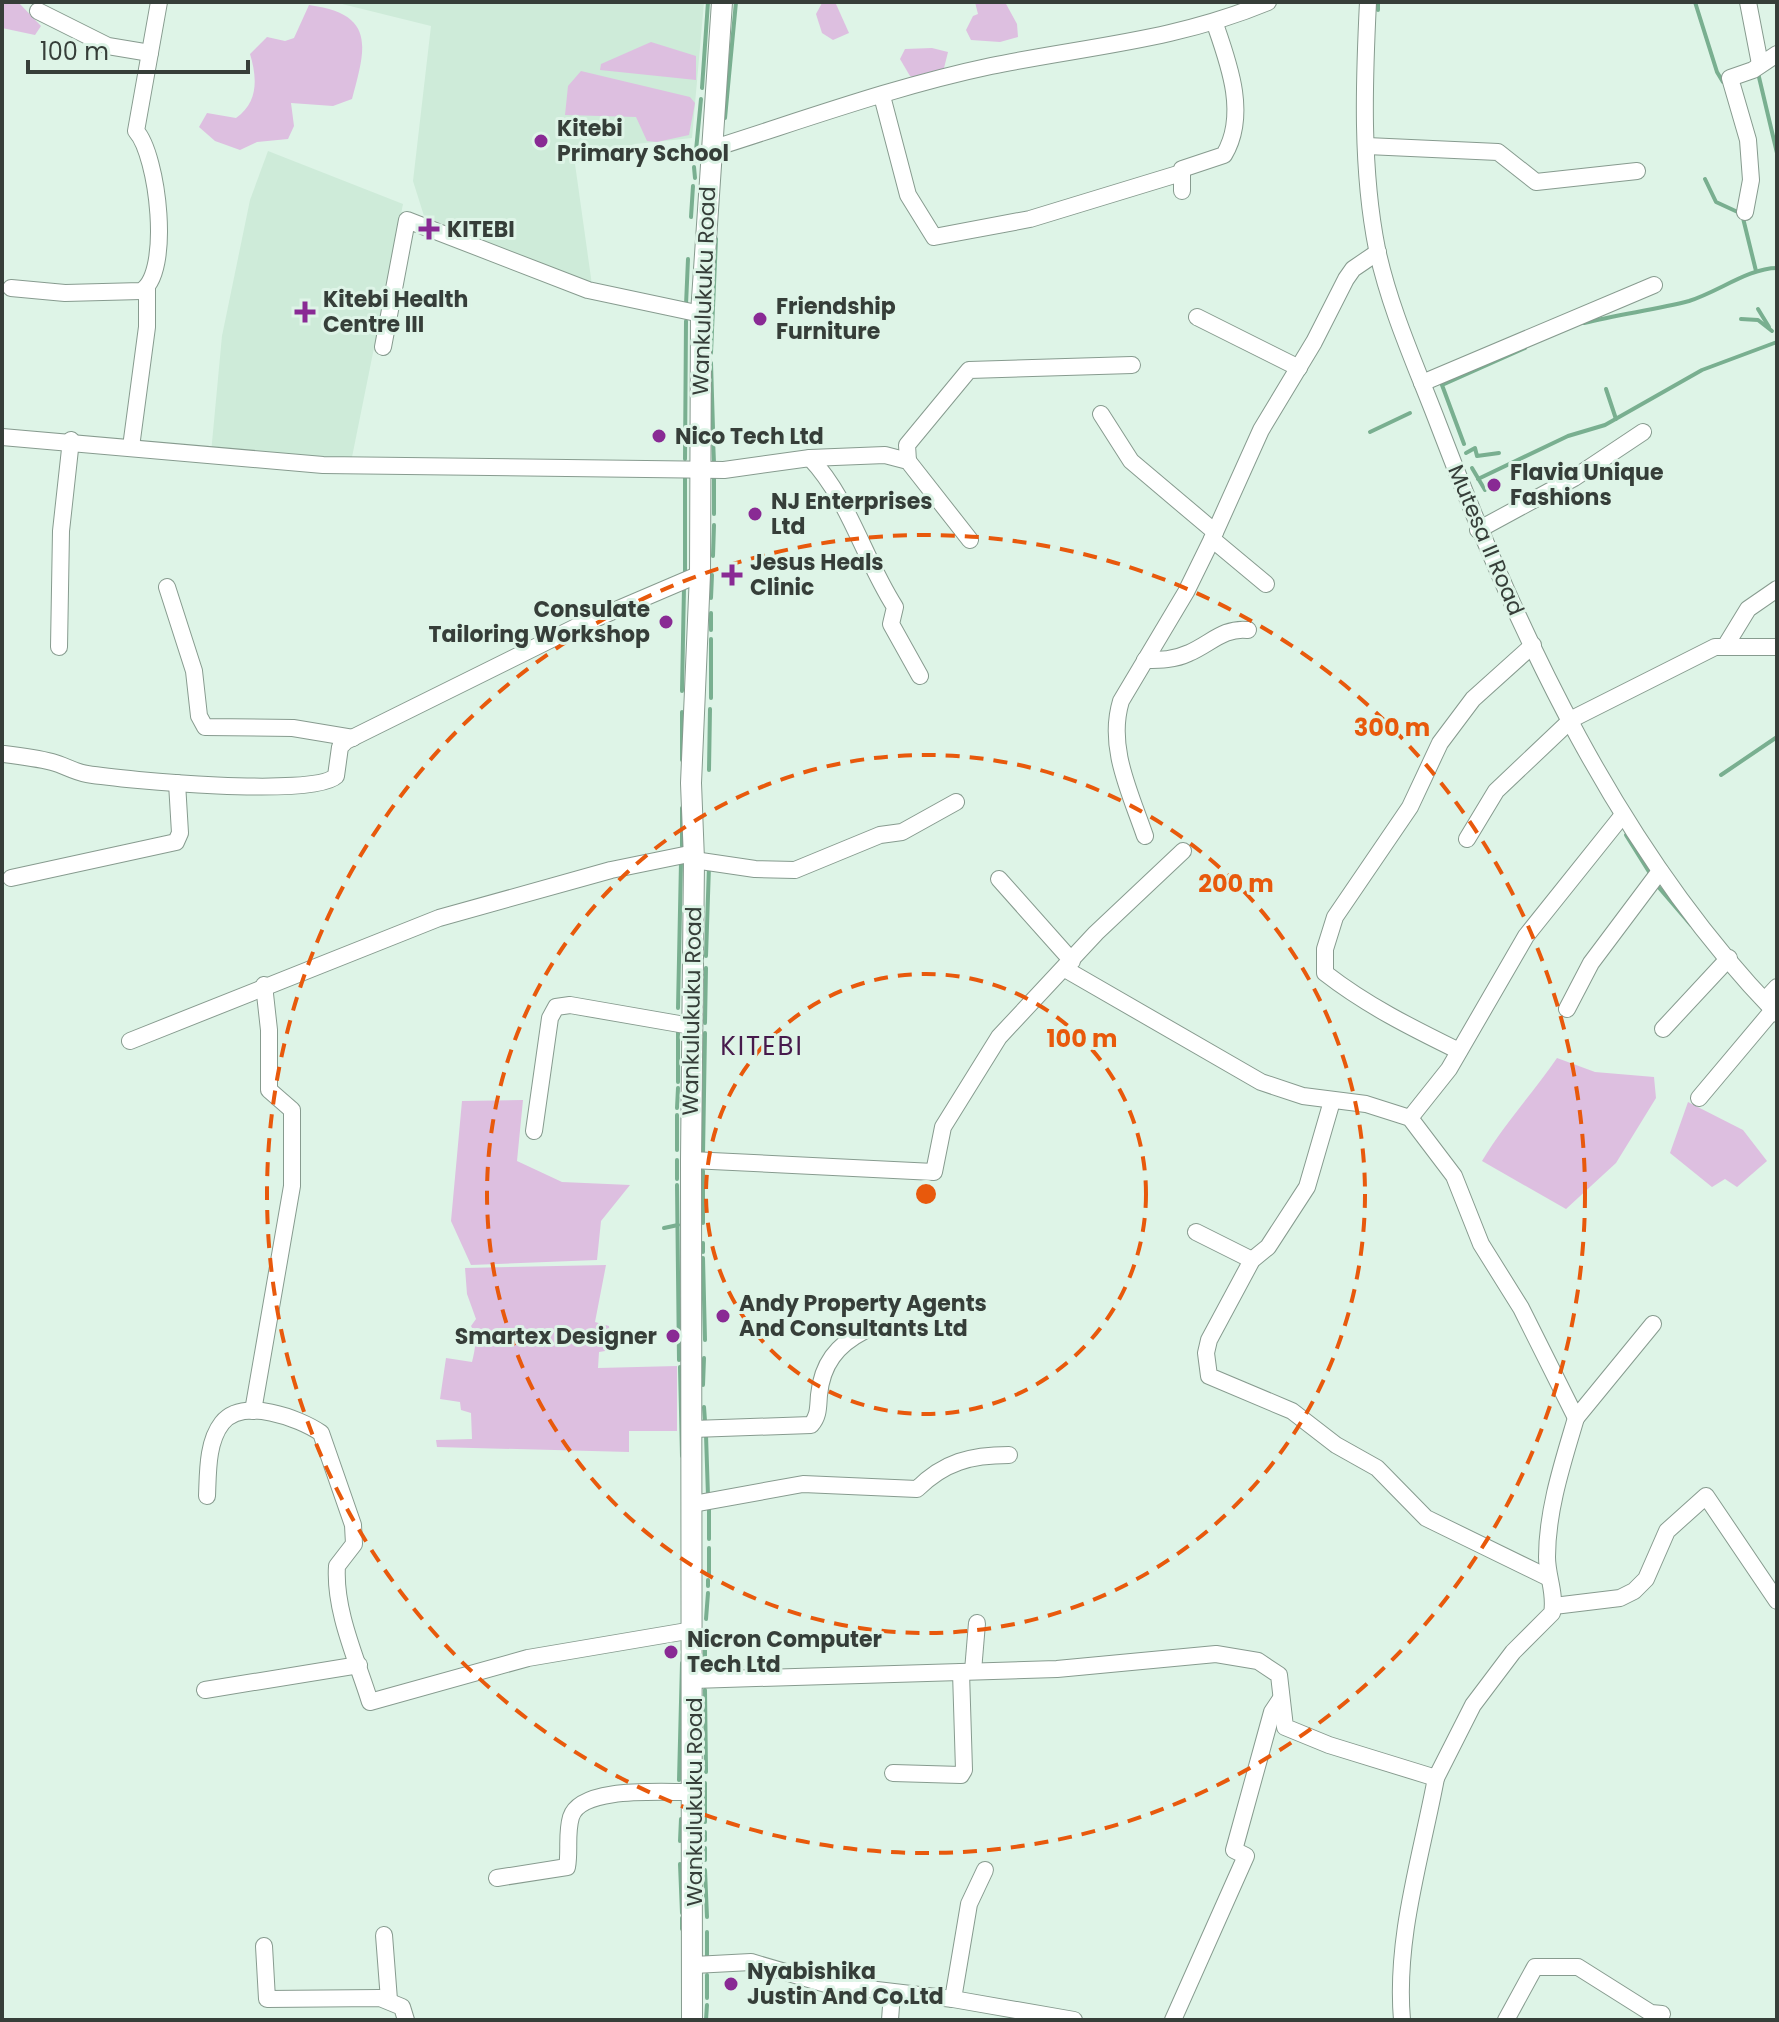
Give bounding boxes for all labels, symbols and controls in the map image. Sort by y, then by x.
scale bar [28,24,248,74]
text: 100 m [40,35,109,68]
place label: Kitebi Primary School [557,113,729,169]
marker: Kitebi Primary School [532,132,550,150]
street label: Wankulukuku Road [685,186,723,396]
place label: KITEBI [447,214,515,245]
marker: KITEBI [418,218,440,240]
place label: Kitebi Health Centre III [323,284,468,340]
place label: Friendship Furniture [776,291,896,347]
marker: Kitebi Health Centre III [294,301,316,323]
marker: Friendship Furniture [751,310,769,328]
place label: Nico Tech Ltd [675,421,824,452]
marker: Nico Tech Ltd [650,427,668,445]
place label: Flavia Unique Fashions [1510,457,1663,513]
street label: Mutesa II Road [1440,460,1532,620]
marker: Flavia Unique Fashions [1485,476,1503,494]
place label: NJ Enterprises Ltd [771,486,933,542]
marker: NJ Enterprises Ltd [746,505,764,523]
place label: Jesus Heals Clinic [750,547,884,603]
marker: Jesus Heals Clinic [721,564,743,586]
place label: Consulate Tailoring Workshop [429,594,650,650]
marker: Consulate Tailoring Workshop [657,613,675,631]
text: 300 m [1354,711,1430,744]
text: 200 m [1198,867,1274,900]
street label: Wankulukuku Road [675,906,709,1116]
text: 100 m [1047,1022,1117,1055]
district label: KITEBI [720,1028,804,1064]
centre of rings [912,1180,940,1208]
place label: Andy Property Agents And Consultants Ltd [739,1288,987,1344]
marker: Andy Property Agents And Consultants Ltd [714,1307,732,1325]
place label: Smartex Designer [455,1321,657,1352]
marker: Smartex Designer [664,1327,682,1345]
place label: Nicron Computer Tech Ltd [687,1624,882,1680]
marker: Nicron Computer Tech Ltd [662,1643,680,1661]
street label: Wankulukuku Road [679,1697,710,1907]
place label: Nyabishika Justin And Co.Ltd [747,1956,944,2012]
marker: Nyabishika Justin And Co.Ltd [722,1975,740,1993]

